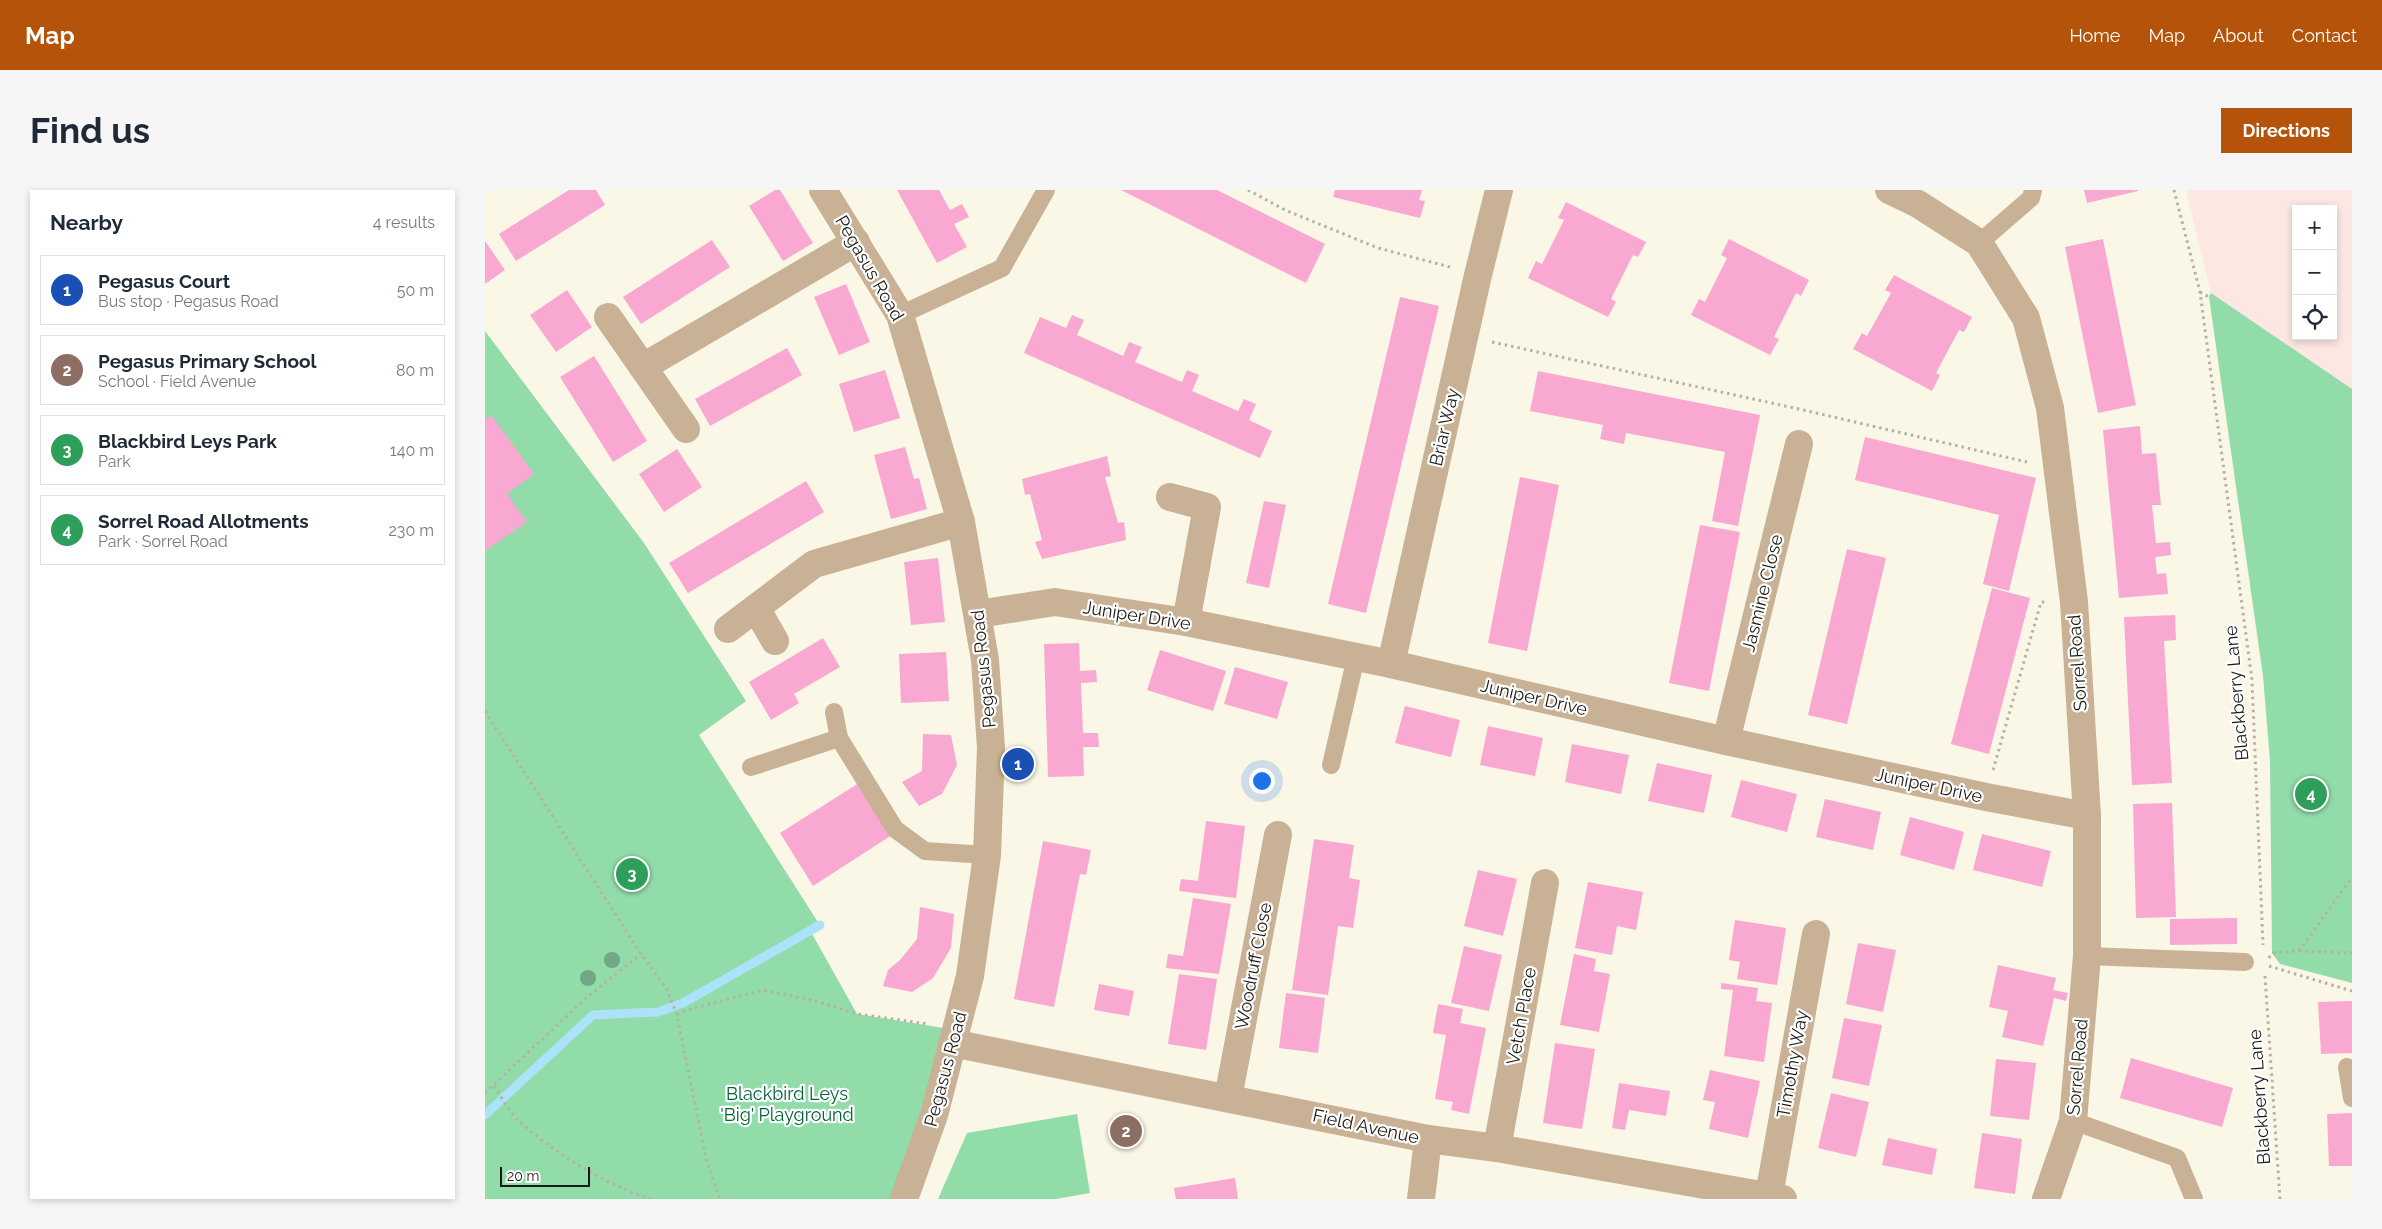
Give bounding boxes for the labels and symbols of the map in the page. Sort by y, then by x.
street label: Pegasus Road [831,211,909,325]
street label: Briar Way [1425,386,1463,468]
street label: Jasmine Close [1737,532,1787,654]
street label: Juniper Drive [1082,596,1193,634]
street label: Pegasus Road [966,609,1000,729]
street label: Sorrel Road [2063,614,2091,712]
street label: Blackberry Lane [2220,624,2252,761]
street label: Juniper Drive [1479,675,1590,720]
pin: 1 [1002,745,1034,783]
street label: Juniper Drive [1874,763,1985,807]
your location [1249,768,1275,794]
pin: 4 [2295,775,2327,813]
pin: 3 [616,855,648,893]
street label: Woodruff Close [1230,900,1276,1031]
street label: Vetch Place [1502,965,1540,1066]
street label: Timothy Way [1772,1008,1812,1119]
street label: Pegasus Road [920,1009,970,1129]
street label: Sorrel Road [2062,1018,2092,1116]
street label: Blackberry Lane [2244,1028,2274,1165]
park label: Blackbird Leys 'Big' Playground [720,1083,854,1125]
street label: Field Avenue [1311,1104,1422,1148]
pin: 2 [1110,1112,1142,1150]
scale bar [500,1164,590,1187]

